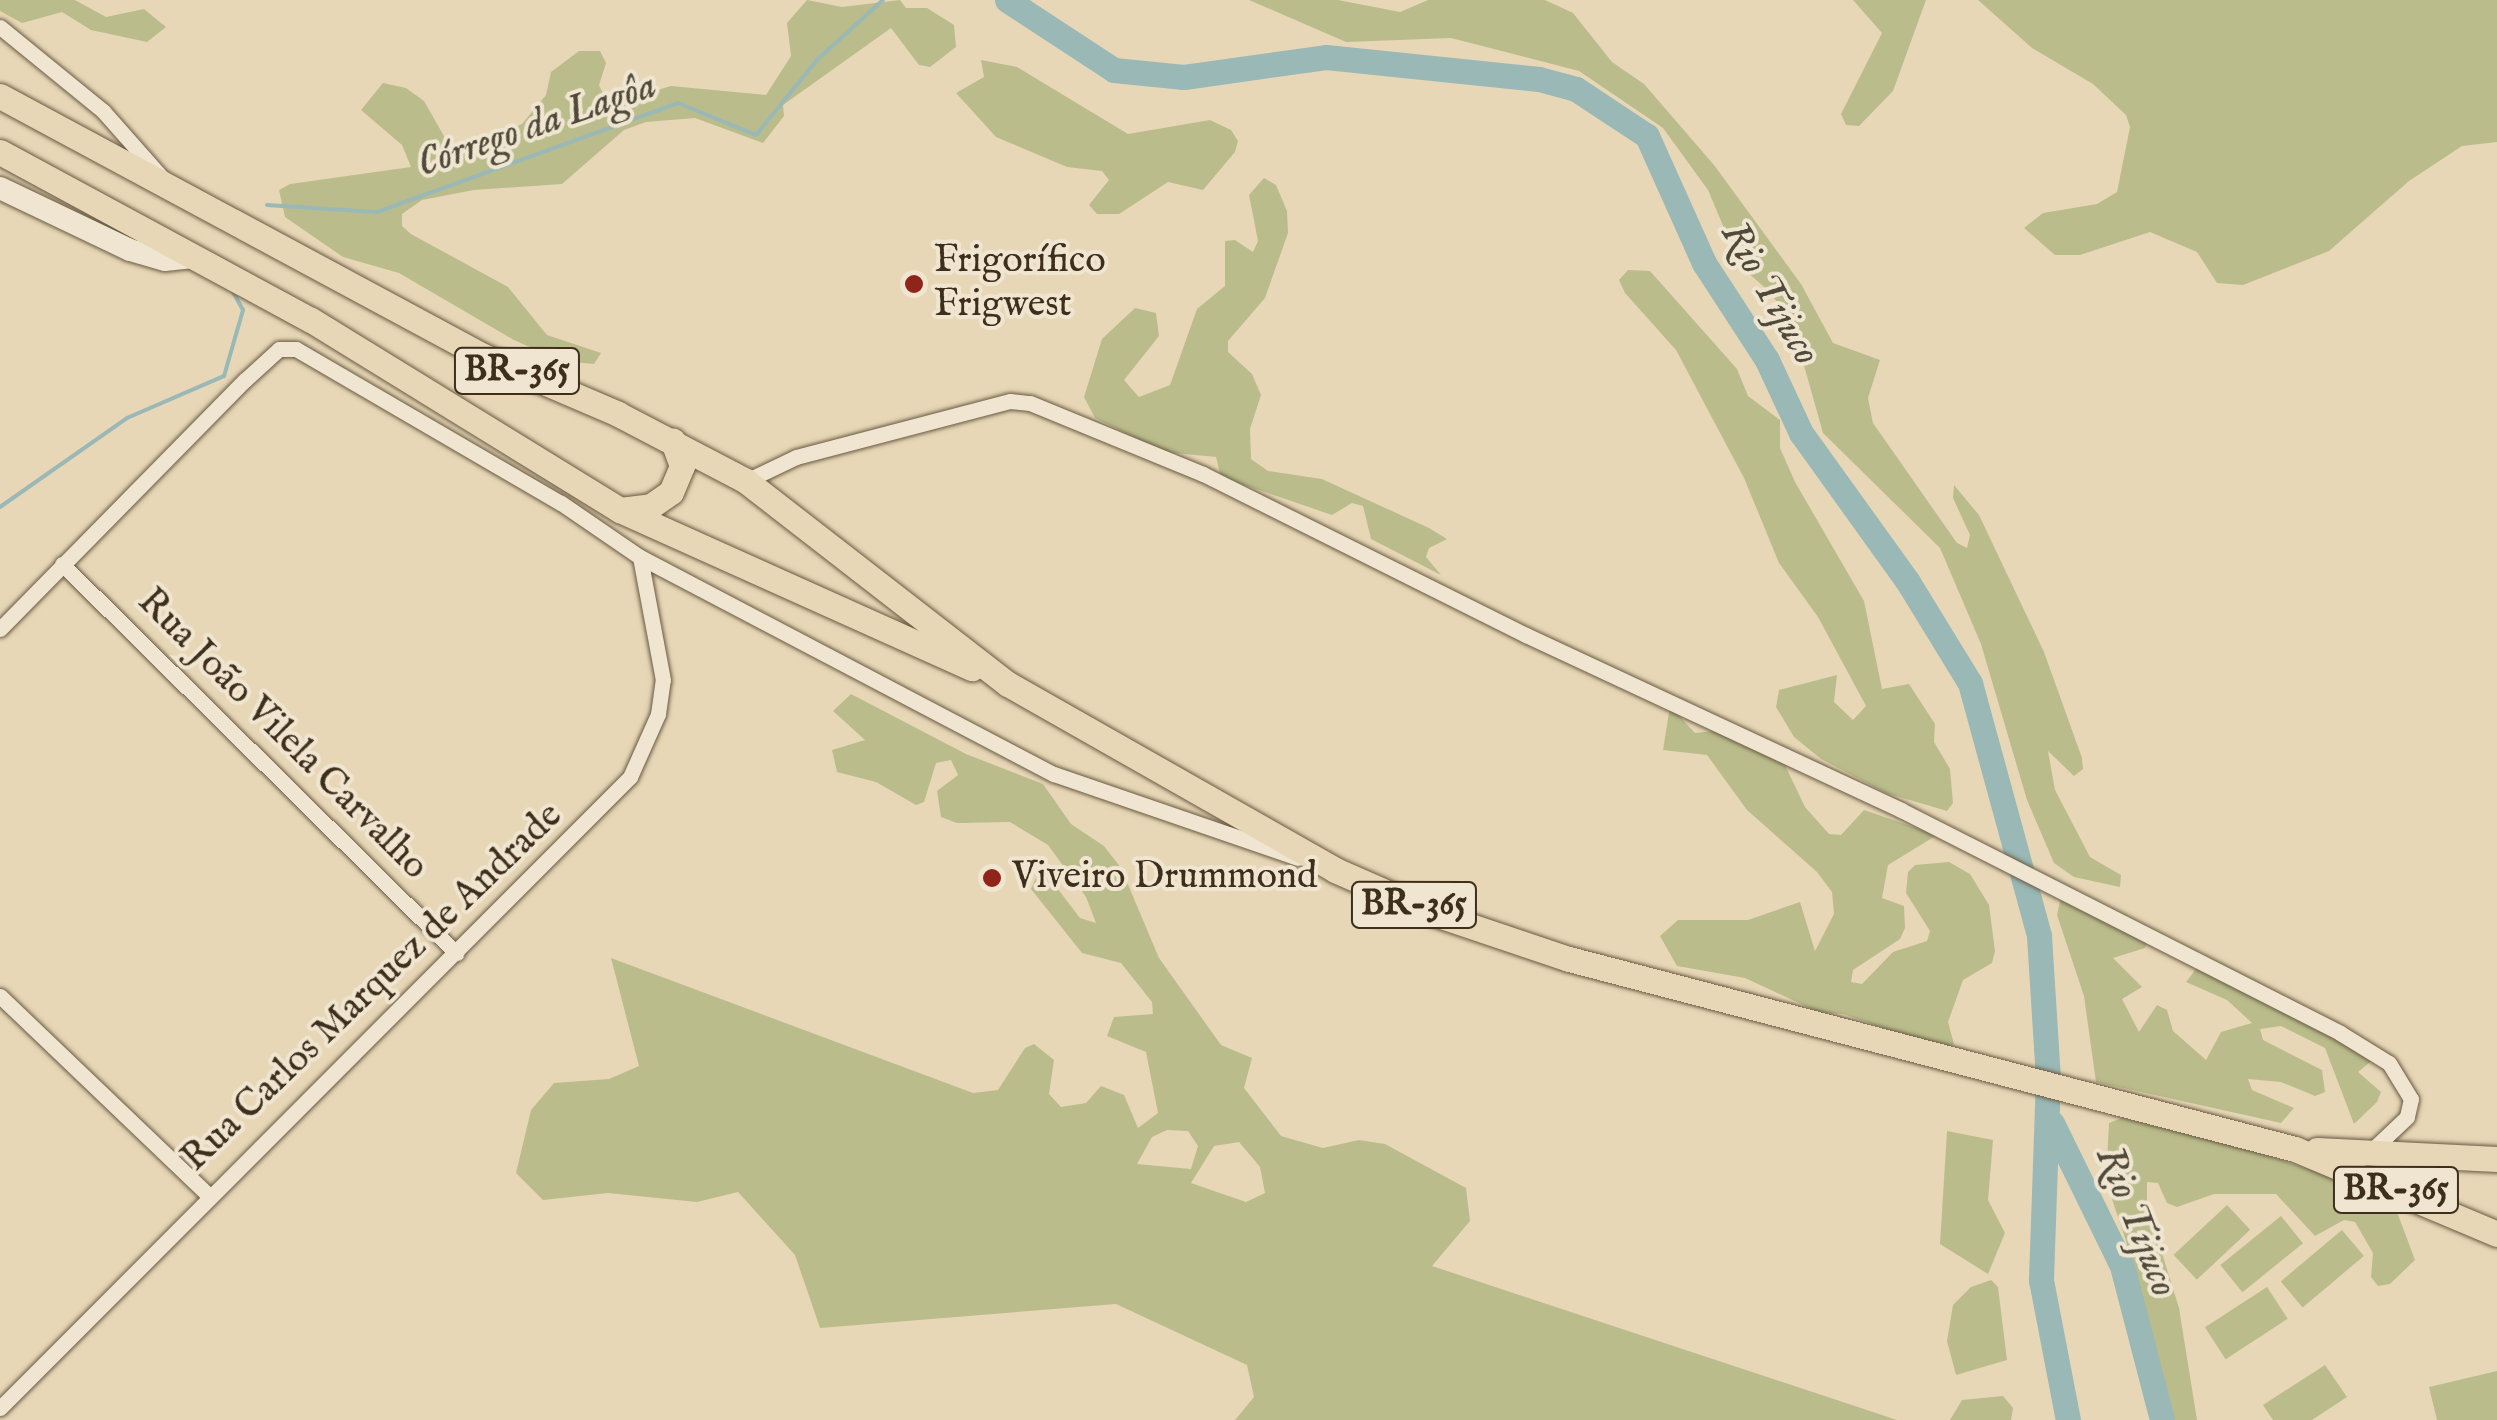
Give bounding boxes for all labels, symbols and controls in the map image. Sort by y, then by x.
water label: Córrego da Lagôa [411,63,663,189]
water label: Rio Tijuco [1709,214,1829,374]
place label: Frigorífico Frigwest [934,239,1106,328]
marker: Frigorífico Frigwest [903,273,925,295]
road number: BR-365 [452,341,582,401]
street label: Rua João Vilela Carvalho [127,580,437,890]
street label: Rua Carlos Marquez de Andrade [173,794,573,1182]
place label: Viveiro Drummond [1012,855,1317,901]
marker: Viveiro Drummond [981,867,1003,889]
road number: BR-365 [1349,875,1479,935]
water label: Rio Tijuco [2083,1140,2187,1304]
road number: BR-365 [2331,1160,2461,1220]

